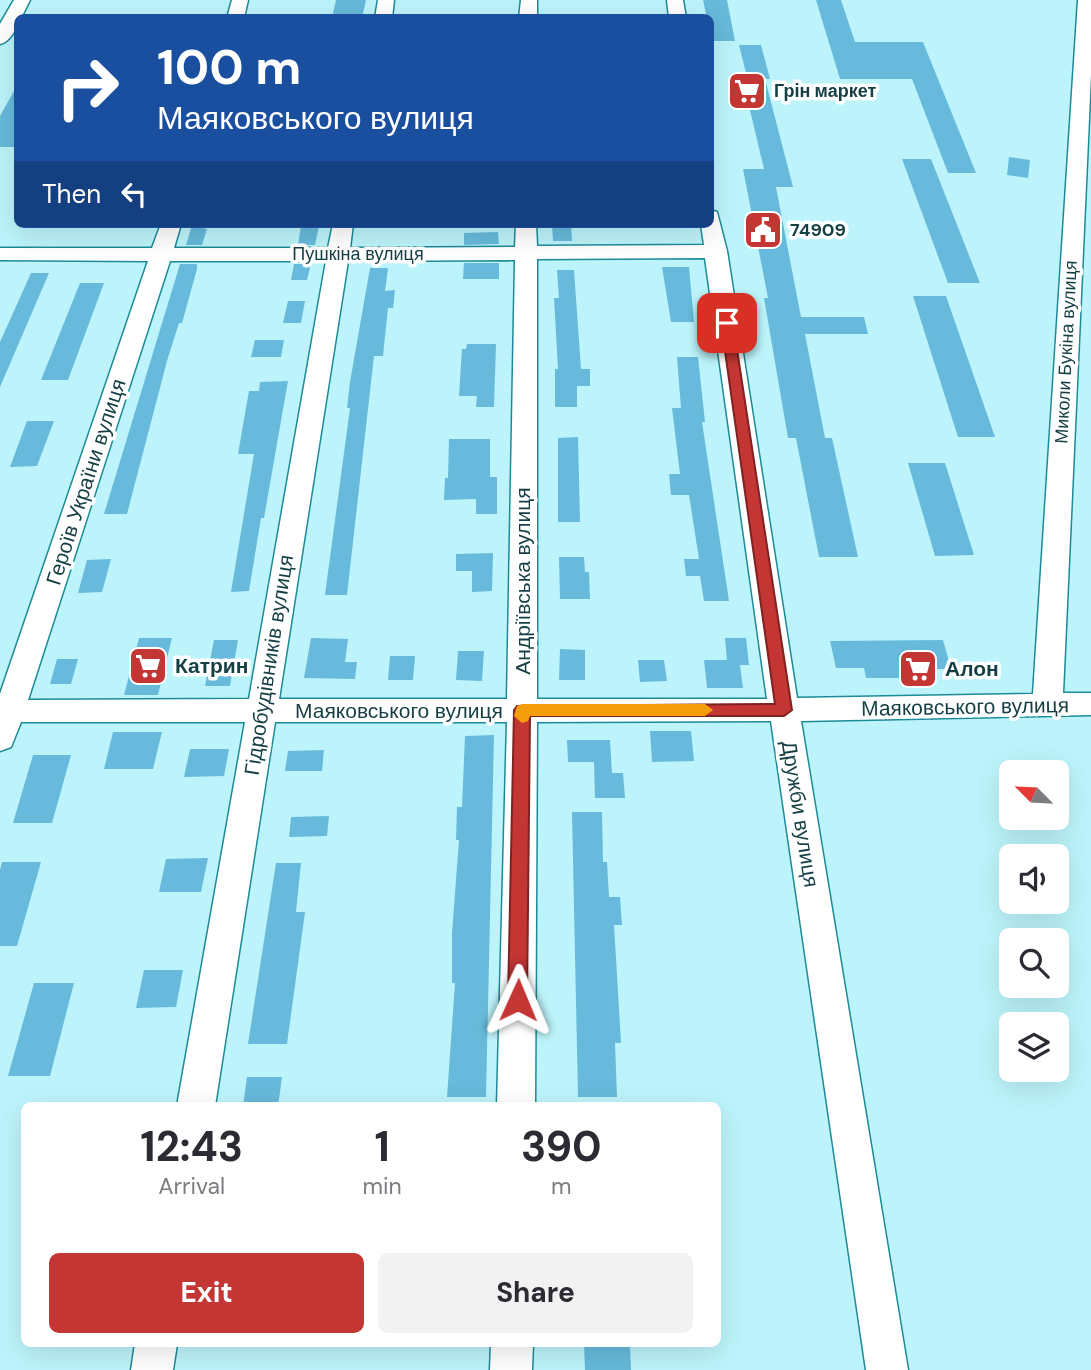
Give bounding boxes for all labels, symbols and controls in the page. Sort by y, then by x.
text: 100 m [157,35,301,99]
icon: right [42,42,133,133]
supermarket icon: Грін маркет [726,70,768,112]
place label: Грін маркет [774,79,876,103]
text: Маяковського вулиця [157,97,474,139]
icon: left [115,175,153,213]
text: Then [42,177,101,211]
public building icon: 74909 [742,209,784,251]
place label: 74909 [790,218,846,242]
street label: Пушкіна вулиця [292,242,424,266]
street label: Миколи Букіна вулиця [1049,260,1083,444]
pin [697,293,757,353]
icon: arrive [708,304,746,342]
street label: Героїв України вулиця [39,375,133,589]
street label: Андріївська вулиця [509,487,537,675]
street label: Гідробудівників вулиця [238,553,300,777]
supermarket icon: Катрин [127,645,169,687]
supermarket icon: Алон [897,648,939,690]
place label: Катрин [175,652,248,680]
place label: Алон [945,655,999,683]
street label: Маяковського вулиця [861,691,1069,723]
street label: Маяковського вулиця [295,697,503,725]
street label: Дружби вулиця [775,739,825,889]
north arrow [999,760,1069,830]
map controls [999,760,1069,1082]
button: sound [999,844,1069,914]
button: search [999,928,1069,998]
position arrow [481,963,555,1037]
button: layers [999,1012,1069,1082]
text: 12:43 [140,1119,243,1174]
text: 1 [374,1119,390,1174]
text: 390 [521,1119,602,1174]
text: Arrival [158,1171,225,1201]
text: min [363,1171,402,1201]
text: m [551,1171,572,1201]
button: Exit [49,1253,364,1333]
button: Share [378,1253,693,1333]

